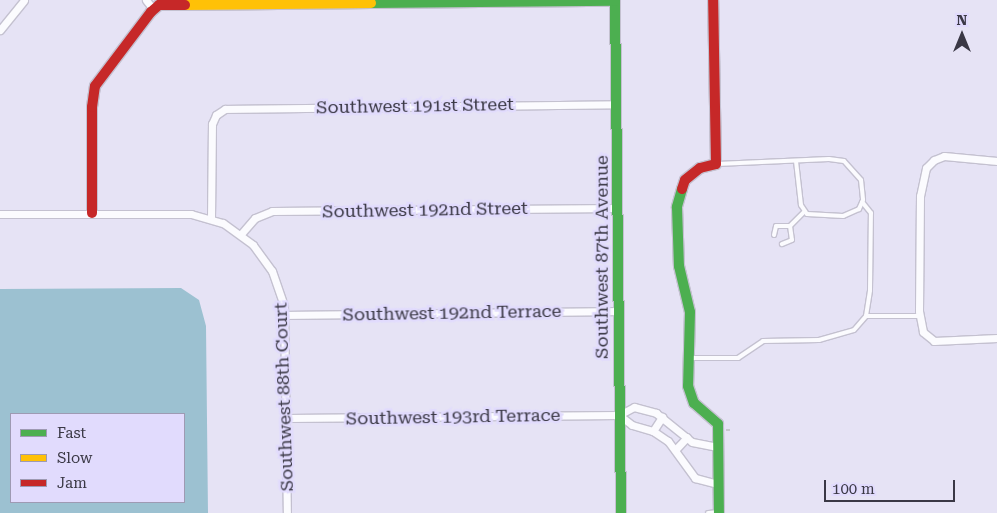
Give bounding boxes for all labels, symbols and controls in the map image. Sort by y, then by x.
north arrow [937,10,987,60]
text: N [957,12,967,28]
street label: Southwest 191st Street [316,93,514,119]
street label: Southwest 87th Avenue [591,155,613,359]
street label: Southwest 192nd Street [322,197,528,223]
street label: Southwest 192nd Terrace [342,300,562,326]
street label: Southwest 88th Court [270,302,298,492]
street label: Southwest 193rd Terrace [346,404,560,430]
legend [10,413,185,503]
text: Fast [57,424,86,442]
text: Slow [57,449,92,467]
scale bar [827,470,958,502]
text: Jam [57,474,87,492]
text: 100 m [832,480,875,498]

